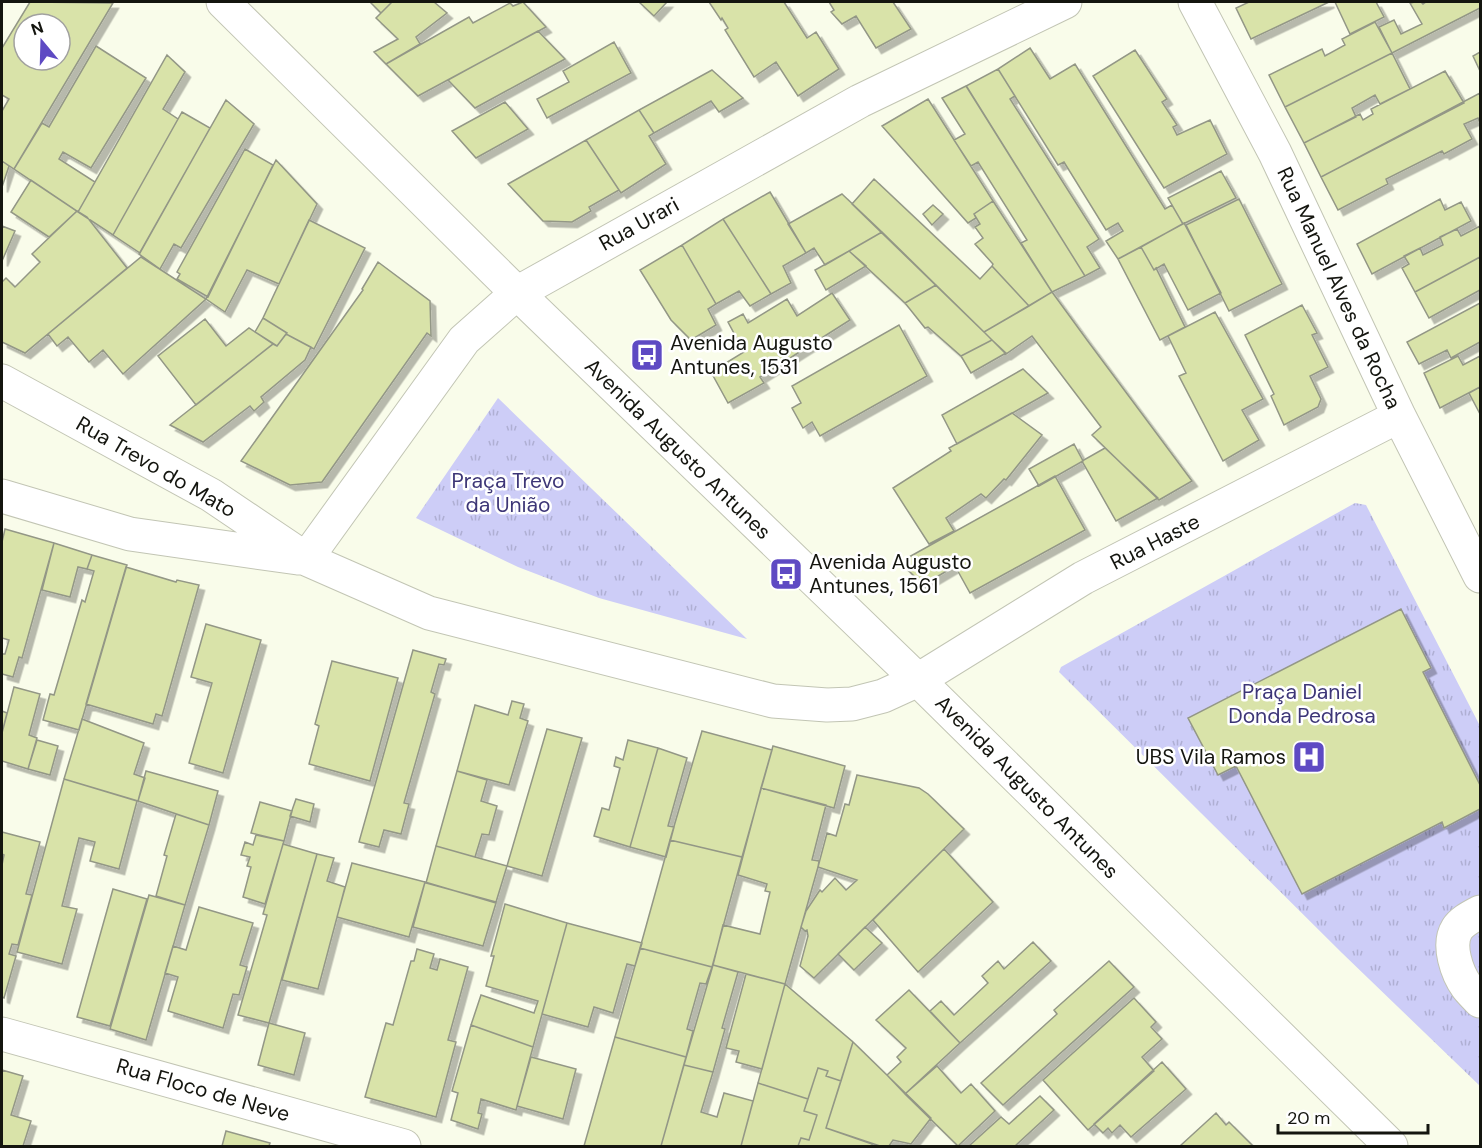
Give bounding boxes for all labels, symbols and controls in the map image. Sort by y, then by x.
north arrow [12,12,72,72]
text: N [28,16,46,40]
street label: Rua Manuel Alves da Rocha [1271,162,1407,414]
street label: Rua Urari [594,191,684,257]
place label: Avenida Augusto Antunes, 1531 [670,329,833,381]
bus stop icon: Avenida Augusto Antunes, 1531 [629,337,665,373]
street label: Avenida Augusto Antunes [579,352,777,546]
street label: Rua Trevo do Mato [71,410,241,524]
park label: Praça Trevo da União [452,467,564,519]
street label: Rua Haste [1105,507,1205,577]
place label: Avenida Augusto Antunes, 1561 [809,548,972,600]
bus stop icon: Avenida Augusto Antunes, 1561 [768,556,804,592]
park label: Praça Daniel Donda Pedrosa [1228,678,1376,730]
street label: Avenida Augusto Antunes [929,689,1125,885]
hospital icon: UBS Vila Ramos [1291,739,1327,775]
place label: UBS Vila Ramos [1136,743,1286,771]
street label: Rua Floco de Neve [113,1052,293,1128]
scale bar [1278,1097,1428,1135]
text: 20 m [1287,1106,1330,1130]

